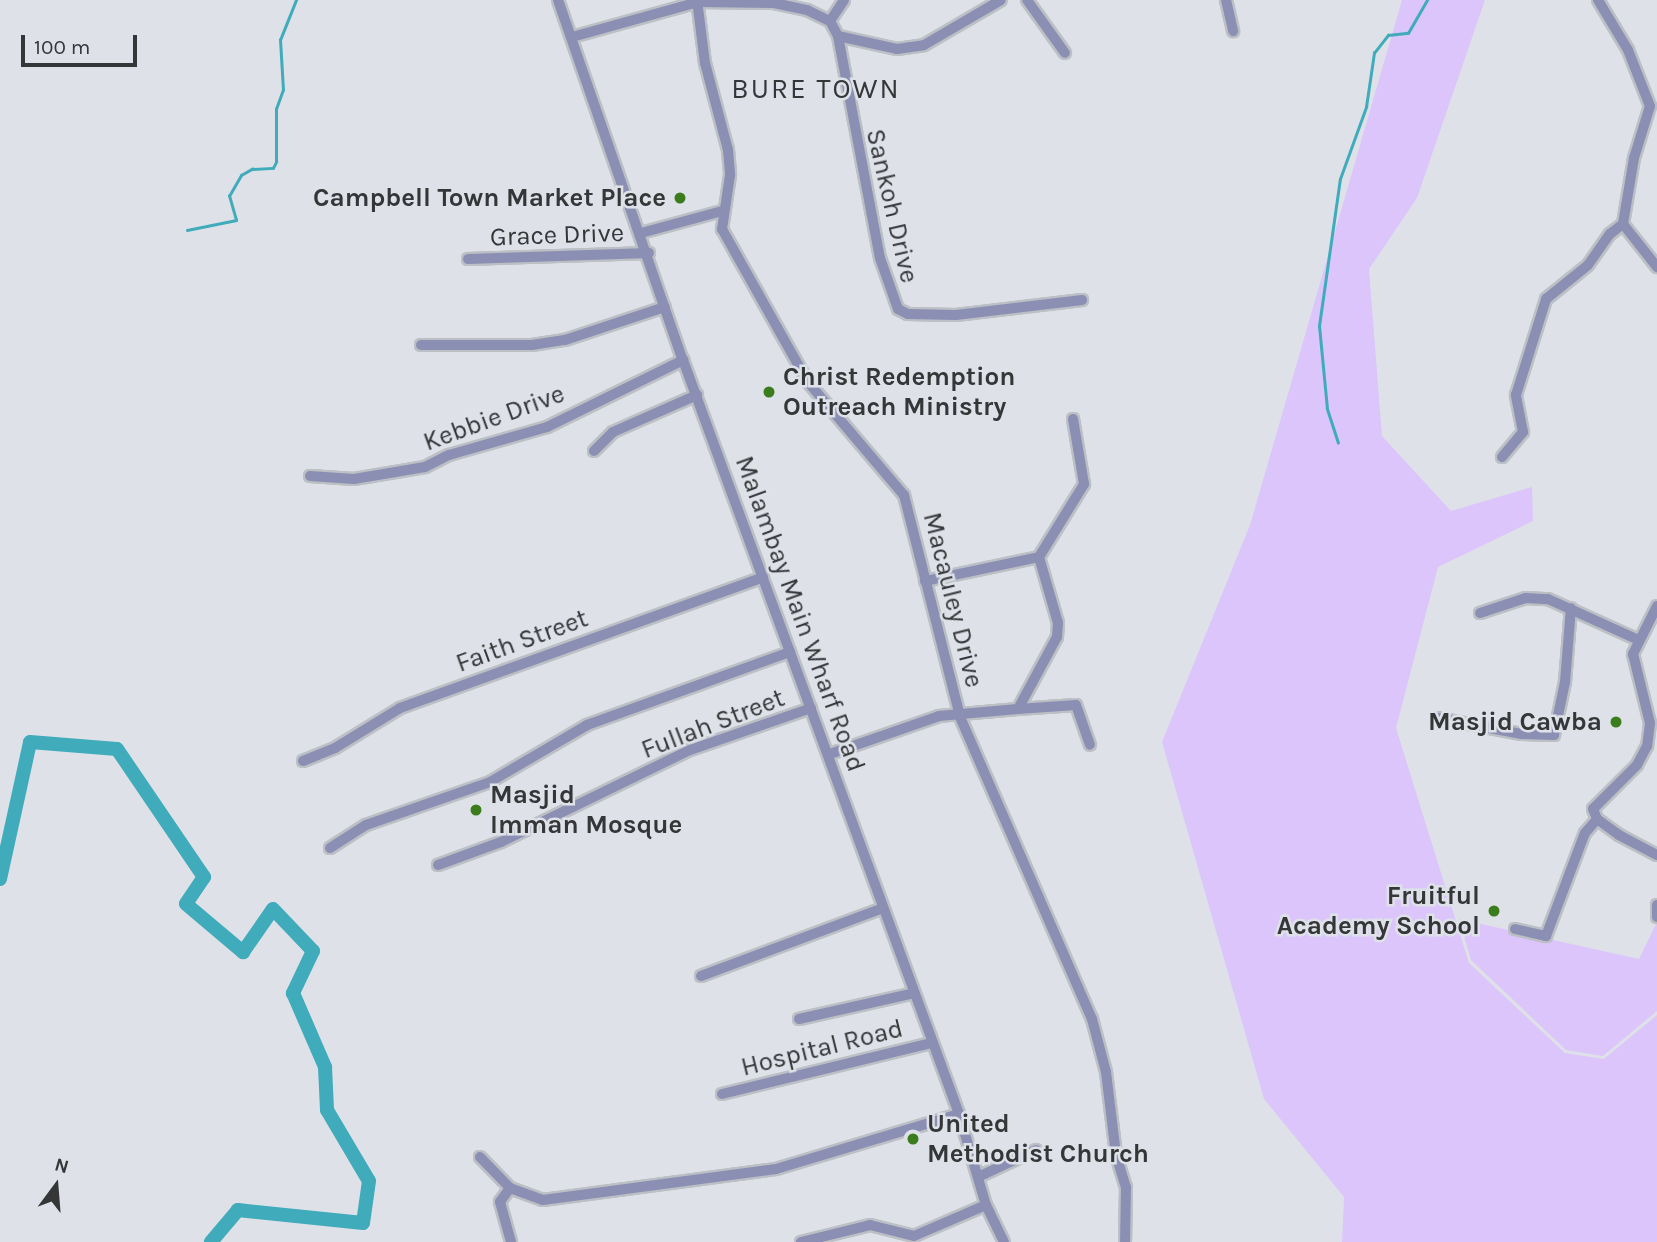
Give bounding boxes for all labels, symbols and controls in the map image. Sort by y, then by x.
scale bar [24,21,140,65]
text: 100 m [34,35,91,59]
district label: BURE TOWN [732,72,900,106]
street label: Sankoh Drive [859,126,925,286]
place label: Campbell Town Market Place [313,182,666,214]
marker: Campbell Town Market Place [672,190,688,206]
street label: Grace Drive [489,217,625,253]
place label: Christ Redemption Outreach Ministry [783,361,1015,422]
street label: Kebbie Drive [419,378,569,458]
marker: Christ Redemption Outreach Ministry [761,384,777,400]
street label: Malambay Main Wharf Road [728,452,872,776]
street label: Macauley Drive [916,509,990,691]
street label: Faith Street [452,603,592,679]
street label: Fullah Street [637,682,789,766]
place label: Masjid Cawba [1428,706,1602,738]
marker: Masjid Cawba [1608,714,1624,730]
place label: Masjid Imman Mosque [490,779,682,840]
marker: Masjid Imman Mosque [468,802,484,818]
place label: Fruitful Academy School [1277,880,1480,942]
marker: Fruitful Academy School [1486,903,1502,919]
street label: Hospital Road [738,1013,906,1083]
place label: United Methodist Church [927,1108,1149,1170]
marker: United Methodist Church [905,1131,921,1147]
north arrow [21,1151,91,1221]
text: N [52,1153,71,1178]

